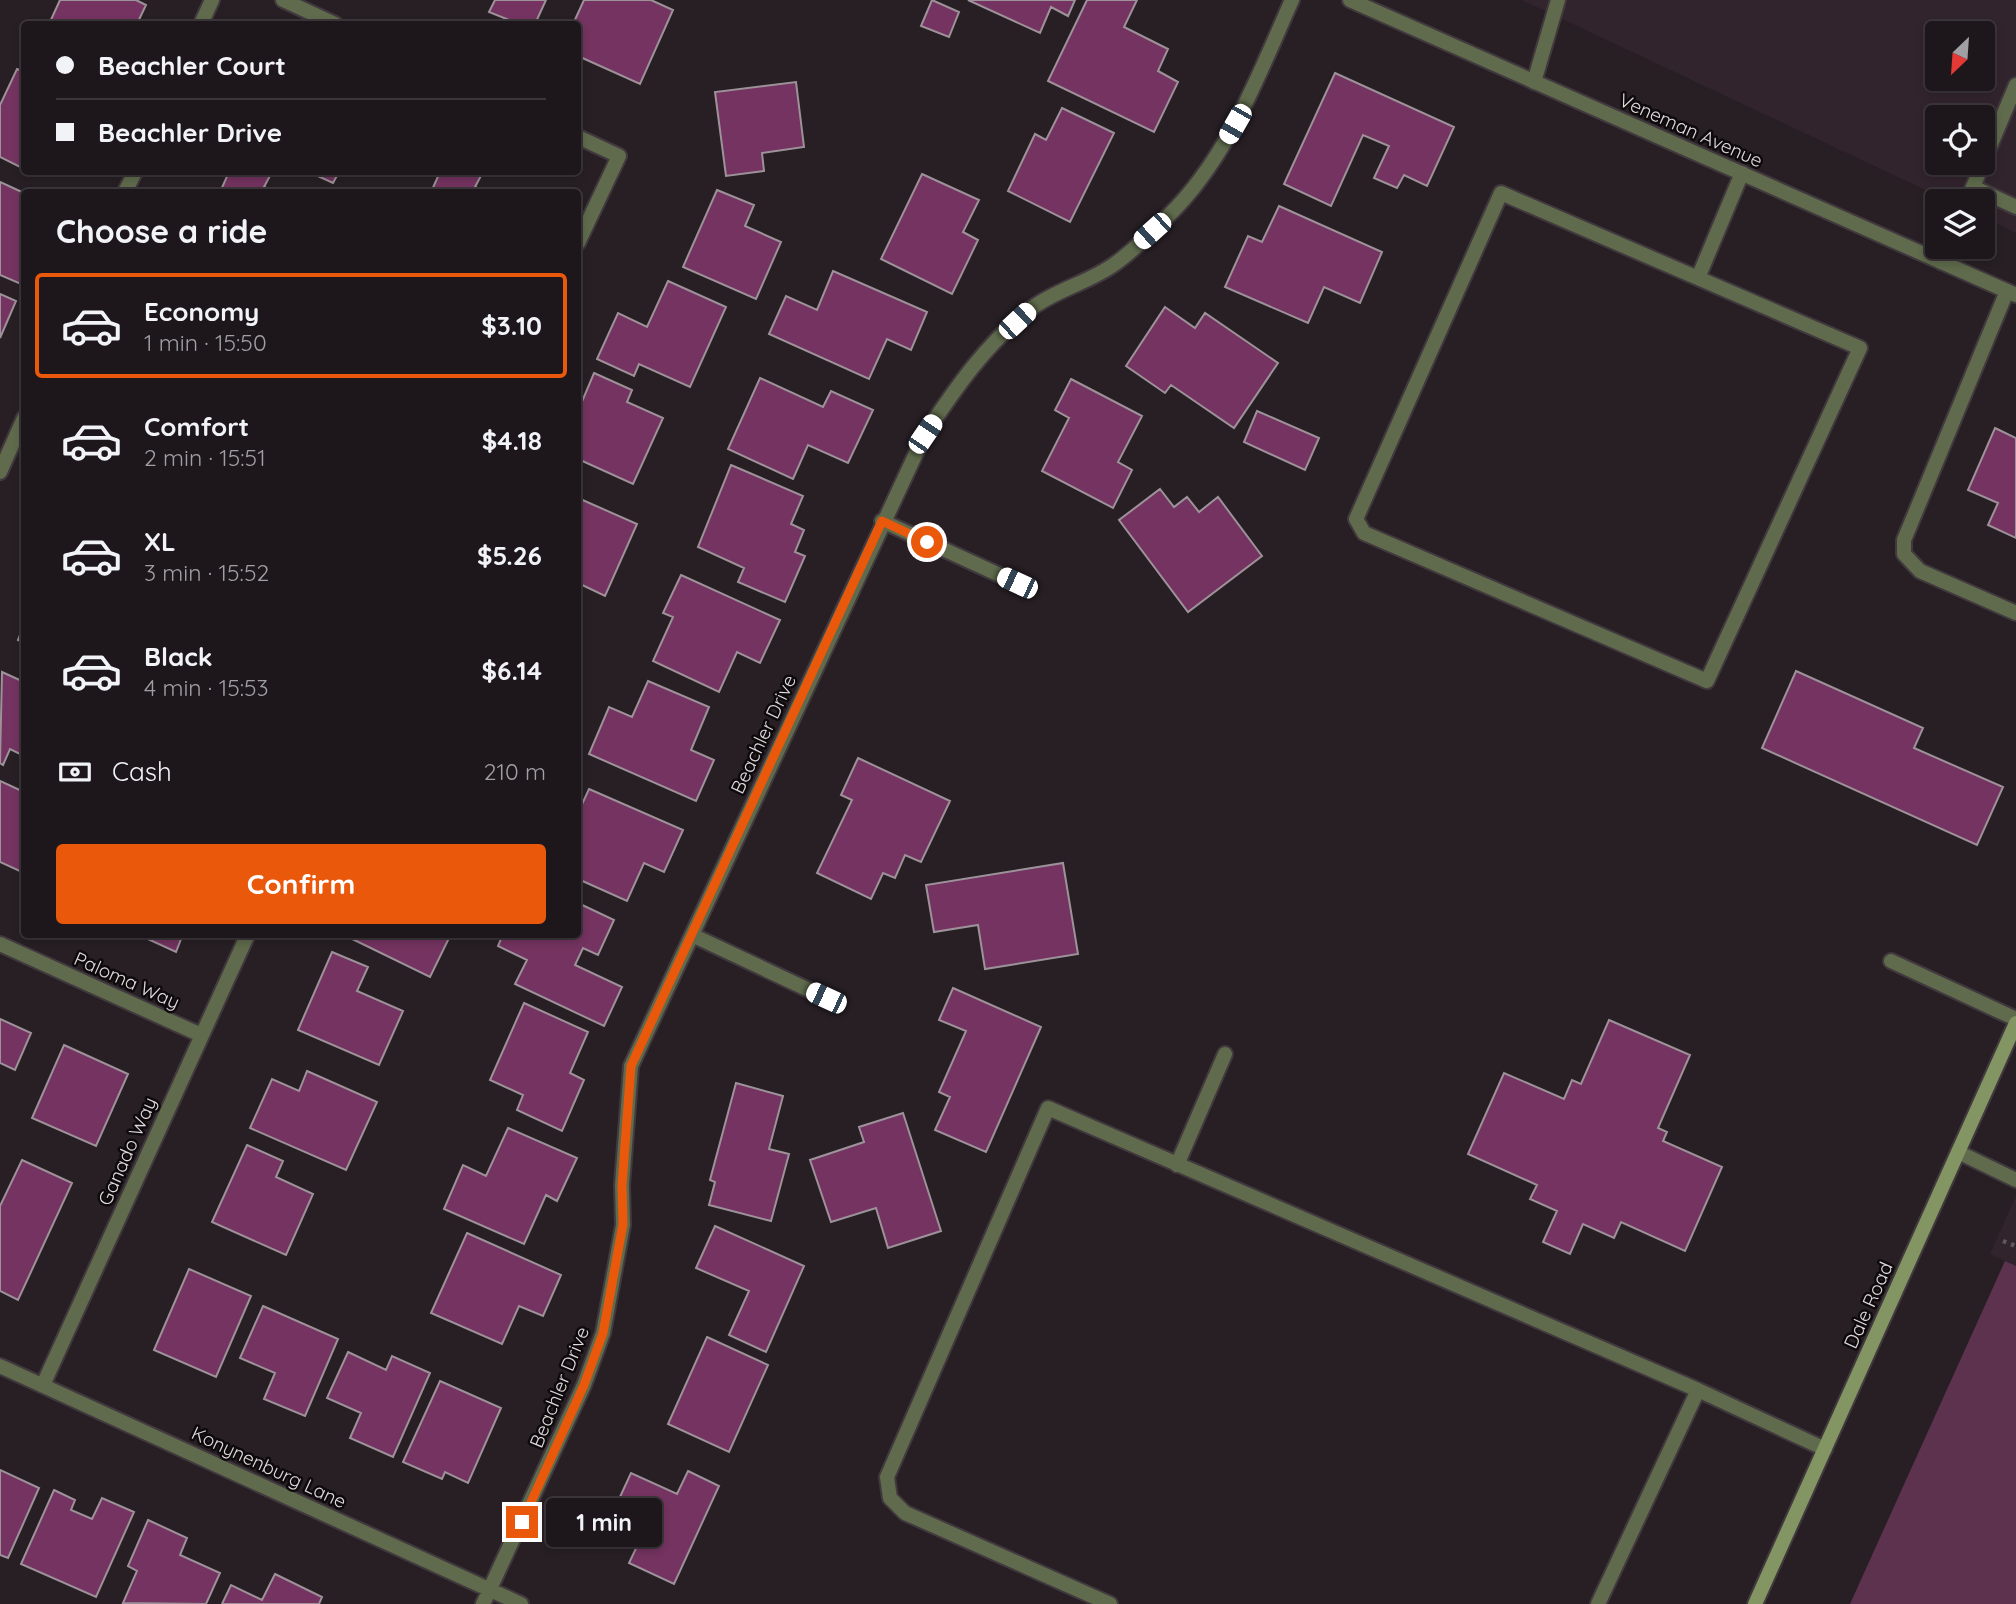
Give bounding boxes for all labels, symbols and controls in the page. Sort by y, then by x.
north arrow [1925,21,1995,91]
map controls [1925,21,1995,259]
text: Beachler Court [98,49,286,82]
street label: Veneman Avenue [1615,88,1767,172]
car [1216,101,1255,147]
button: locate [1925,105,1995,175]
text: Beachler Drive [98,116,282,149]
button: layers [1925,189,1995,259]
car [1130,209,1175,253]
text: Choose a ride [56,211,268,251]
icon: car [60,294,123,357]
text: Economy [144,295,259,328]
car [995,299,1040,343]
text: $3.10 [481,309,542,342]
text: 1 min · 15:50 [144,328,267,357]
icon: car [60,409,123,472]
text: Comfort [144,410,249,443]
car [905,411,946,457]
text: $4.18 [482,424,542,457]
text: 2 min · 15:51 [144,443,266,472]
icon: car [60,524,123,587]
text: XL [144,525,176,558]
route start [911,526,943,558]
text: $5.26 [477,539,542,572]
text: 3 min · 15:52 [144,558,269,587]
car [994,565,1041,601]
icon: car [60,639,123,702]
text: Black [144,640,213,673]
text: $6.14 [482,654,542,687]
street label: Beachler Drive [725,671,801,797]
text: 4 min · 15:53 [144,673,269,702]
icon: cash [56,753,94,791]
text: Cash [112,755,172,788]
text: 210 m [484,757,546,786]
button: Confirm [56,844,546,924]
street label: Paloma Way [71,946,183,1014]
car [803,980,850,1016]
street label: Ganado Way [92,1093,162,1209]
street label: Dale Road [1838,1258,1898,1352]
street label: Beachler Drive [524,1323,594,1451]
street label: Konynenburg Lane [188,1421,350,1513]
callout: 1 min [546,1498,662,1546]
route end [506,1506,538,1538]
text: 1 min [576,1508,632,1537]

